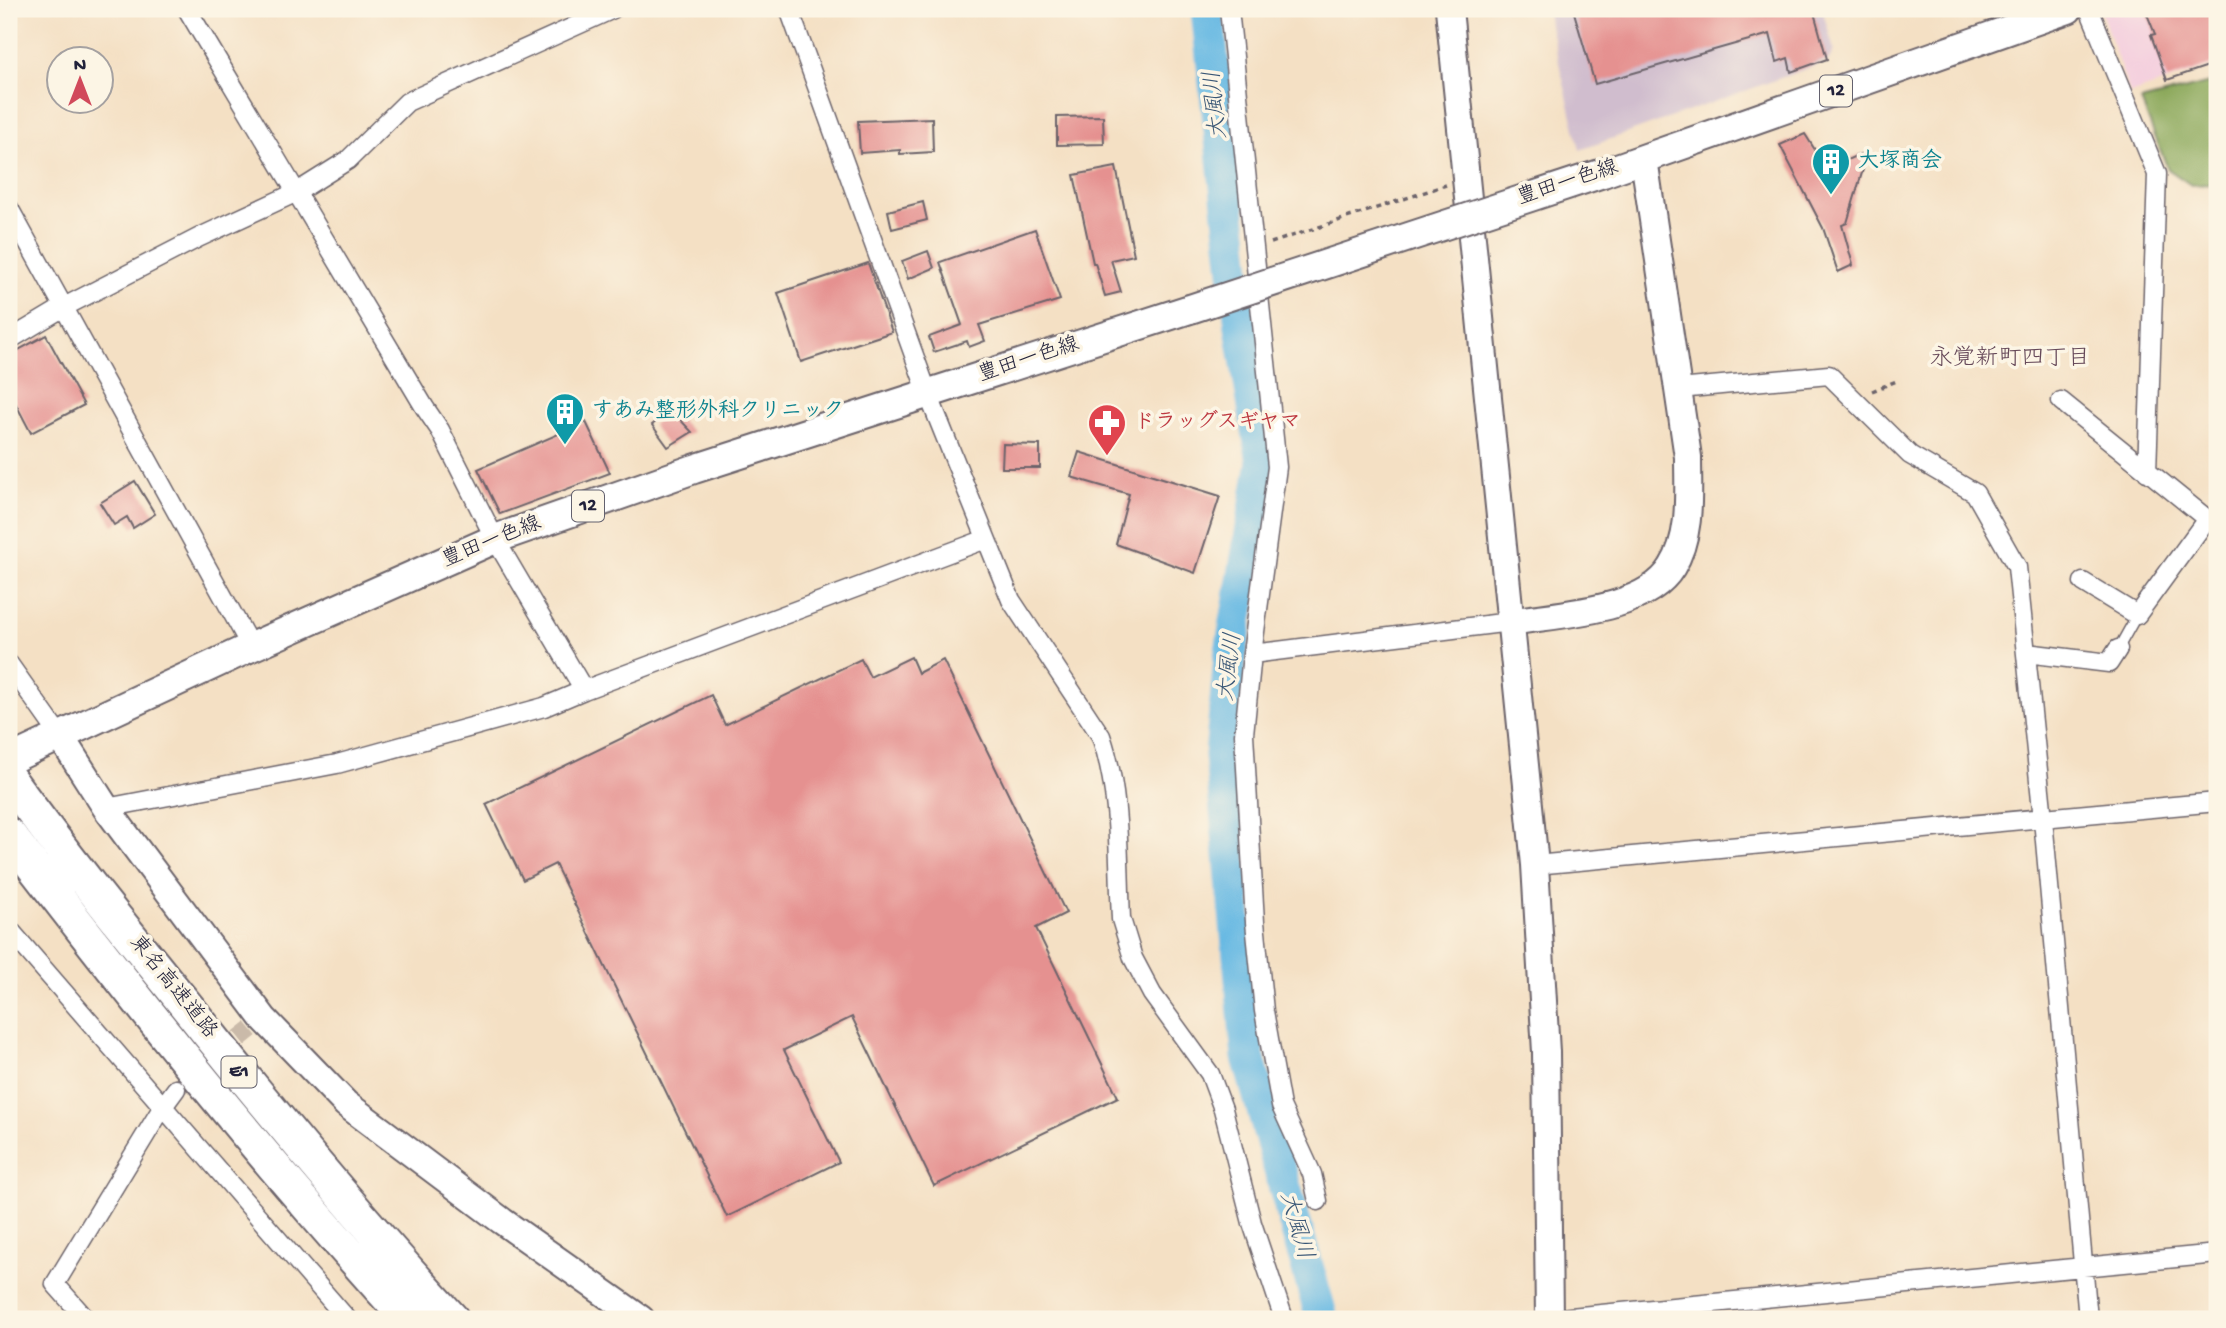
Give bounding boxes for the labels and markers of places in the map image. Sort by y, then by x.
building icon: 大塚商会 [1810,141,1852,196]
place label: 大塚商会 [1858,148,1942,175]
building icon: すあみ整形外科クリニック [544,391,586,446]
place label: すあみ整形外科クリニック [592,398,844,425]
pharmacy icon: ドラッグスギヤマ [1086,402,1128,457]
place label: ドラッグスギヤマ [1134,409,1301,436]

